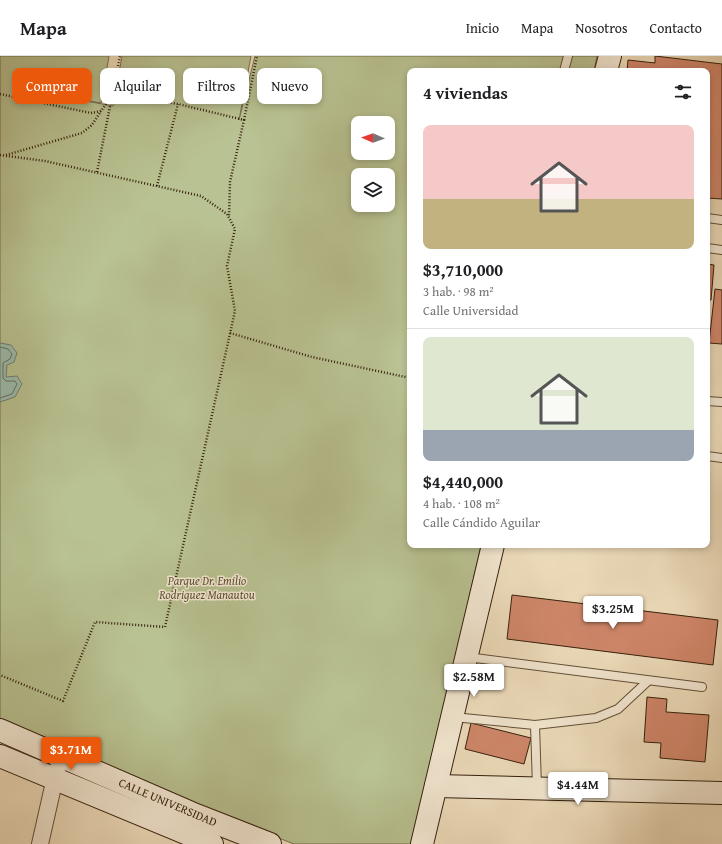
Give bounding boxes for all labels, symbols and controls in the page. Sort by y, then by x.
text: Mapa [20,14,67,42]
text: Inicio [466,18,499,38]
text: Mapa [521,18,553,38]
text: Nosotros [575,18,628,38]
text: Contacto [650,18,702,38]
chip: Comprar [12,68,92,104]
chip: Alquilar [100,68,175,104]
chip: Filtros [183,68,249,104]
chip: Nuevo [257,68,322,104]
text: 4 viviendas [423,80,508,105]
icon: filters [672,81,694,103]
north arrow [351,116,395,160]
map controls [351,116,395,212]
icon: home [523,151,595,223]
button: layers [351,168,395,212]
text: $3,710,000 [423,257,503,282]
text: 3 hab. · 98 m² [423,282,494,301]
text: Calle Universidad [423,301,518,320]
icon: home [523,363,595,435]
text: $4,440,000 [423,469,503,494]
text: 4 hab. · 108 m² [423,494,500,513]
text: Calle Cándido Aguilar [423,513,540,532]
park label: Parque Dr. Emilio Rodriguez Manautou [158,572,255,603]
pin: $3.25M [580,596,646,630]
text: $3.25M [592,599,634,618]
pin: $2.58M [441,664,507,698]
text: $2.58M [453,667,495,686]
pin: $3.71M [38,737,104,771]
text: $3.71M [50,740,92,759]
pin: $4.44M [545,772,611,806]
street label: CALLE UNIVERSIDAD [116,774,220,830]
text: $4.44M [557,775,599,794]

